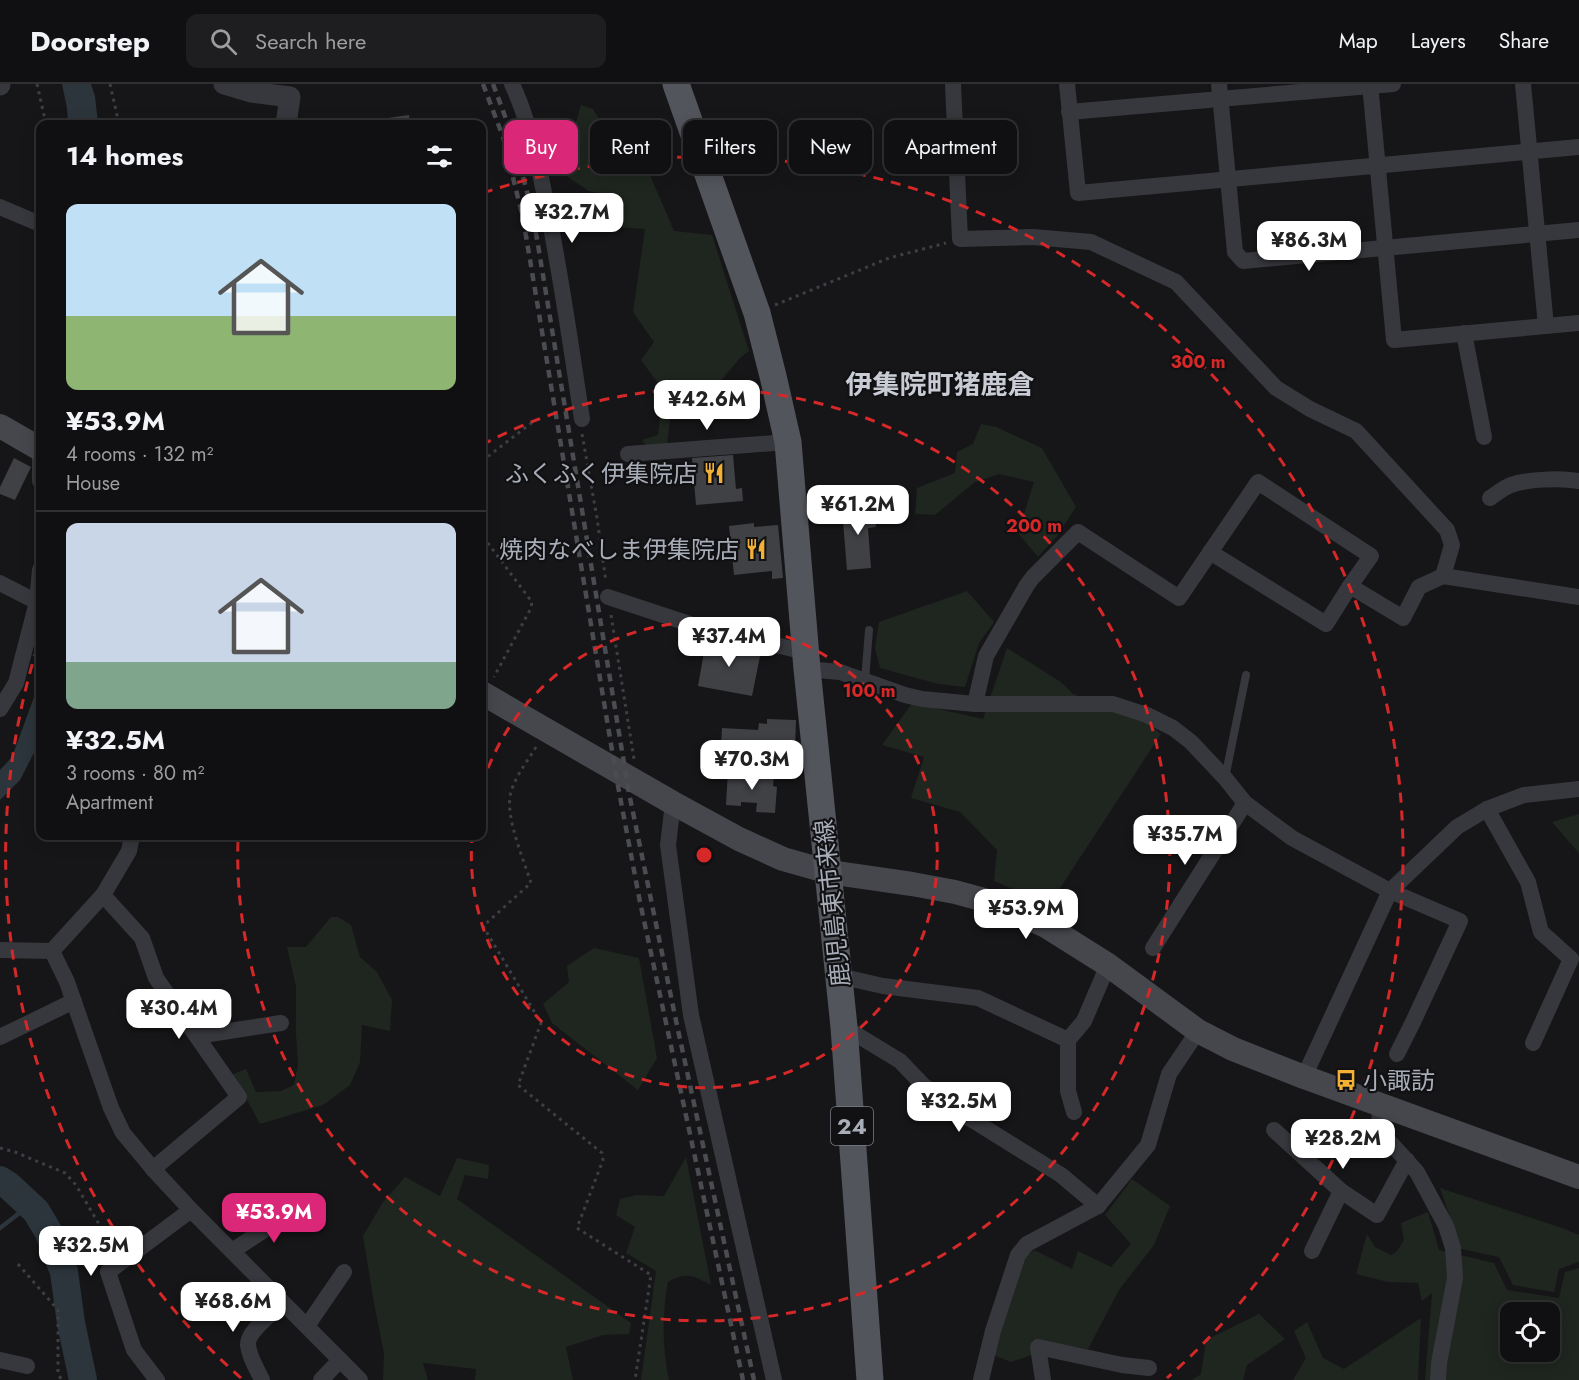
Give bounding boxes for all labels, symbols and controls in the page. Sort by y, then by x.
search box [186,14,606,68]
text: Doorstep [30,21,150,62]
icon: search [207,25,240,58]
text: Search here [255,25,366,57]
text: Map [1339,26,1378,56]
text: Layers [1411,26,1466,56]
text: Share [1499,26,1549,56]
chip: Buy [504,120,578,174]
chip: Rent [590,120,671,174]
chip: Filters [683,120,777,174]
chip: New [789,120,872,174]
chip: Apartment [884,120,1017,174]
text: 14 homes [66,137,183,175]
icon: filters [423,140,456,173]
pin: ¥32.7M [523,193,621,244]
text: ¥32.7M [534,198,610,227]
pin: ¥86.3M [1260,221,1358,272]
text: ¥86.3M [1271,226,1347,255]
icon: home [207,243,315,351]
text: 300 m [1170,349,1226,375]
district label: 伊集院町猪鹿倉 [846,365,1035,404]
pin: ¥42.6M [658,380,756,431]
text: ¥42.6M [668,385,746,414]
text: ¥53.9M [66,402,165,440]
text: 4 rooms · 132 m² [66,440,214,469]
place label: ふくふく伊集院店 [505,456,697,491]
restaurant icon: ふくふく伊集院店 [702,461,726,485]
text: House [66,469,120,498]
pin: ¥61.2M [809,485,907,536]
text: ¥61.2M [821,490,895,519]
text: 200 m [1006,513,1062,539]
place label: 焼肉なべしま伊集院店 [499,532,739,567]
restaurant icon: 焼肉なべしま伊集院店 [744,537,768,561]
icon: home [207,562,315,670]
pin: ¥37.4M [680,617,778,668]
text: ¥37.4M [692,622,766,651]
text: 100 m [842,678,896,704]
text: ¥32.5M [66,721,165,759]
pin: ¥70.3M [703,740,801,791]
text: ¥70.3M [714,745,790,774]
text: 3 rooms · 80 m² [66,759,204,788]
text: Apartment [66,788,153,817]
pin: ¥35.7M [1136,815,1234,866]
street label: 鹿児島東市来線 [806,818,858,988]
text: ¥35.7M [1147,820,1223,849]
centre of rings [694,845,714,865]
pin: ¥53.9M [977,889,1075,940]
text: ¥53.9M [988,894,1064,923]
pin: ¥30.4M [130,989,228,1040]
text: ¥30.4M [140,994,218,1023]
place label: 小諏訪 [1363,1063,1435,1098]
bus stop icon: 小諏訪 [1334,1068,1358,1092]
pin: ¥32.5M [910,1082,1008,1133]
text: ¥32.5M [921,1087,997,1116]
road number: 24 [831,1107,873,1145]
pin: ¥28.2M [1294,1119,1392,1170]
text: ¥28.2M [1305,1124,1381,1153]
pin: ¥53.9M [225,1193,323,1244]
text: ¥53.9M [236,1198,312,1227]
pin: ¥32.5M [42,1226,140,1277]
text: ¥32.5M [53,1231,129,1260]
pin: ¥68.6M [184,1282,282,1333]
text: ¥68.6M [195,1287,271,1316]
map controls [1500,1302,1560,1362]
button: locate [1500,1302,1560,1362]

